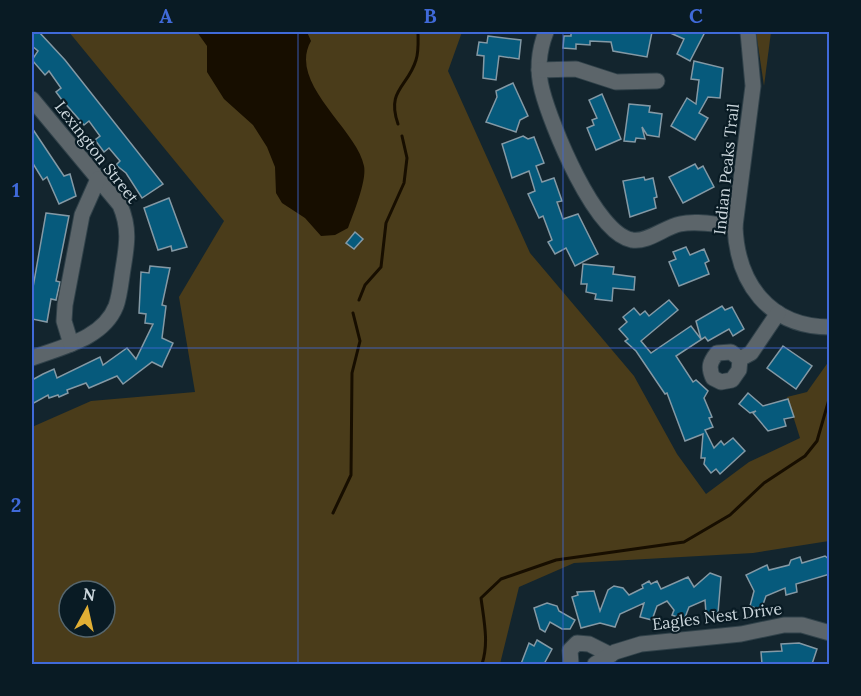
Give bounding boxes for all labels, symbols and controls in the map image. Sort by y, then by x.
text: A [159,3,173,28]
text: B [423,3,437,28]
text: C [689,3,703,28]
street label: Lexington Street [51,97,144,208]
street label: Indian Peaks Trail [709,102,743,236]
text: 1 [12,177,20,202]
text: 2 [11,492,21,517]
north arrow [57,579,117,639]
text: N [82,583,97,605]
street label: Eagles Nest Drive [651,598,783,634]

